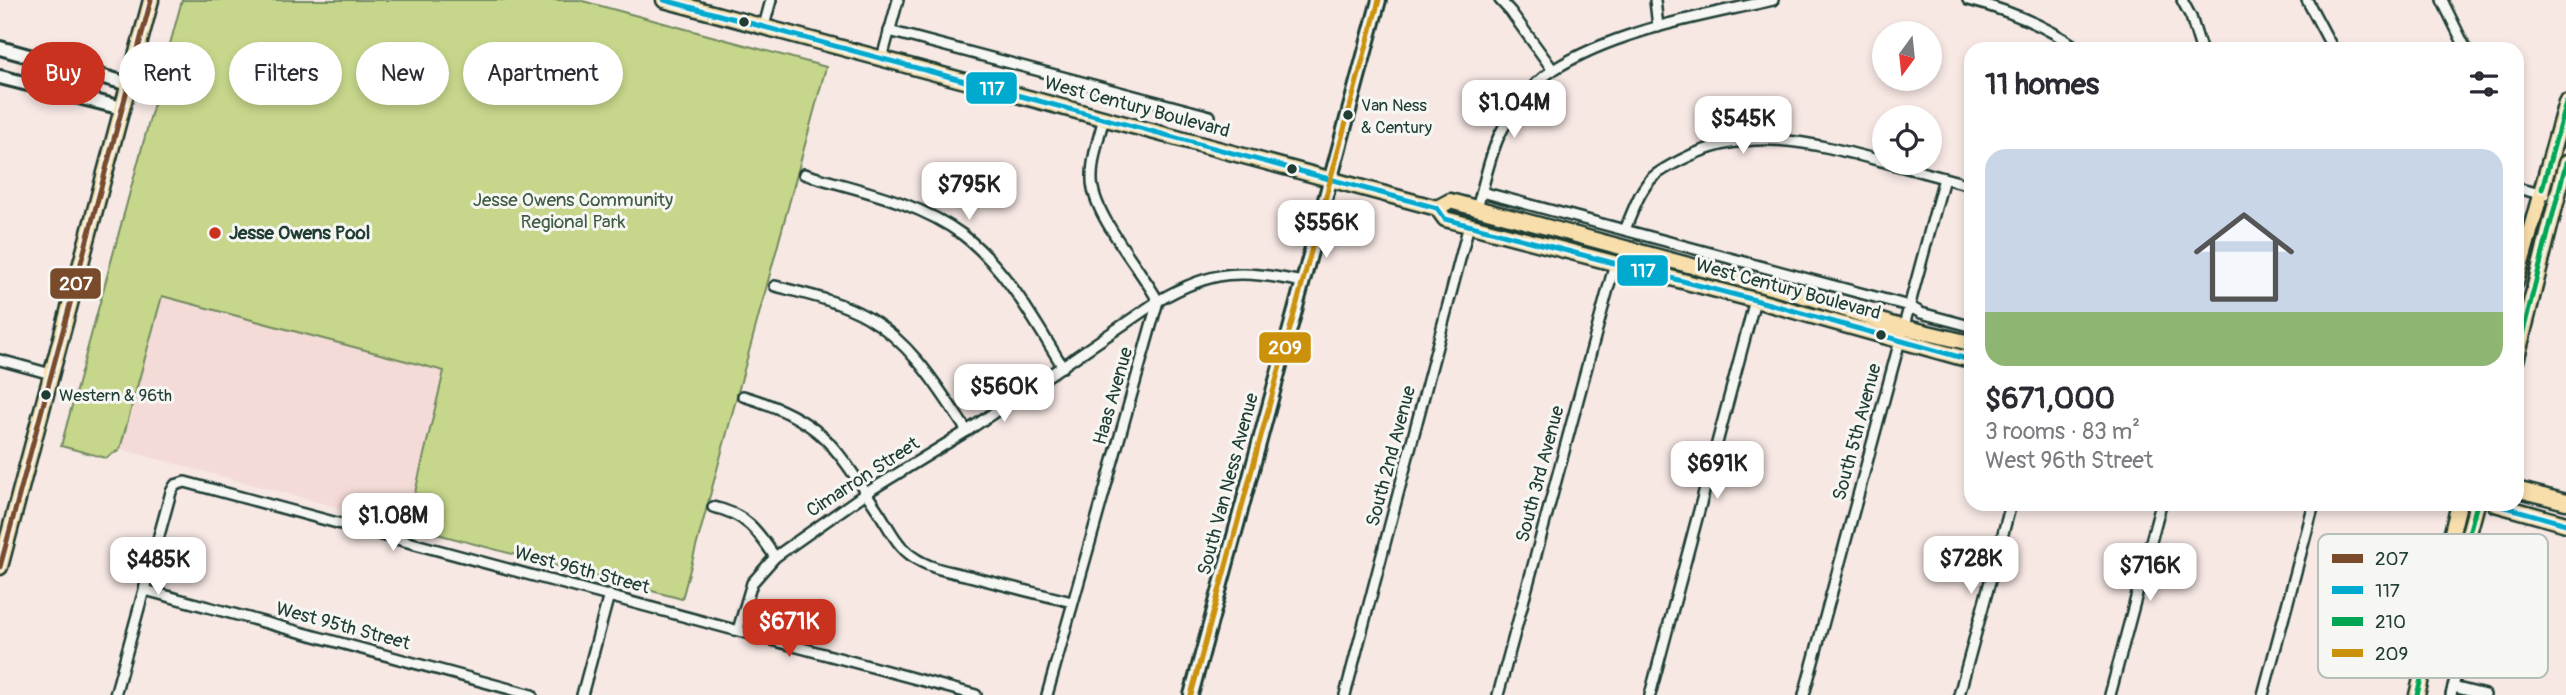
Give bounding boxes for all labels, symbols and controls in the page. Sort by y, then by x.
unlabelled marker [737,15,751,29]
north arrow [1872,21,1942,91]
map controls [1872,21,1942,175]
chip: Buy [21,42,105,105]
chip: Rent [119,42,215,105]
chip: Filters [229,42,342,105]
chip: New [356,42,449,105]
chip: Apartment [463,42,623,105]
icon: filters [2465,65,2503,103]
text: 11 homes [1985,66,2099,103]
line badge: 117 [965,71,1018,105]
street label: West Century Boulevard [1042,71,1232,143]
text: 117 [980,77,1005,101]
pin: $1.04M [1457,80,1571,140]
text: $1.04M [1478,88,1550,117]
place label: Van Ness & Century [1361,95,1432,138]
pin: $545K [1694,96,1792,156]
text: $545K [1711,104,1775,133]
button: locate [1872,105,1942,175]
marker: Van Ness & Century [1341,108,1355,122]
pin: $795K [920,162,1018,222]
unlabelled marker [1285,162,1299,176]
text: $795K [938,170,1000,199]
park label: Jesse Owens Community Regional Park [473,188,673,234]
icon: home [2181,194,2307,320]
pin: $556K [1277,201,1375,260]
text: $556K [1294,208,1358,237]
place label: Jesse Owens Pool [229,221,370,245]
marker: Jesse Owens Pool [207,225,223,241]
street label: West Century Boulevard [1693,253,1883,325]
line badge: 117 [1616,254,1669,287]
text: 117 [1631,259,1656,283]
line badge: 207 [49,267,102,300]
text: 207 [59,272,94,296]
unlabelled marker [1874,328,1888,342]
line badge: 209 [1258,331,1312,364]
text: 209 [1268,336,1302,360]
street label: Haas Avenue [1088,344,1139,448]
street label: South 5th Avenue [1827,360,1887,503]
pin: $560K [955,364,1053,424]
text: $560K [970,372,1038,401]
text: $671,000 [1985,380,2115,417]
street label: South 2nd Avenue [1361,382,1421,529]
place label: Western & 96th [59,385,172,406]
marker: Western & 96th [39,388,53,402]
street label: South Van Ness Avenue [1192,390,1264,578]
street label: South 3rd Avenue [1510,402,1570,545]
text: 3 rooms · 83 m² [1985,417,2140,446]
street label: Cimarron Street [802,431,924,522]
pin: $691K [1668,442,1766,501]
text: West 96th Street [1985,446,2153,475]
text: $691K [1687,449,1747,478]
pin: $1.08M [336,494,450,553]
text: $1.08M [358,501,428,530]
legend [2318,534,2548,678]
pin: $728K [1922,536,2020,596]
pin: $485K [109,538,207,597]
street label: West 96th Street [512,540,653,600]
text: $728K [1940,544,2002,573]
pin: $716K [2101,544,2199,603]
text: $485K [126,545,190,574]
text: 207 [2375,547,2409,571]
text: $716K [2120,551,2180,580]
text: 117 [2375,579,2400,603]
street label: West 95th Street [273,597,413,656]
pin: $671K [740,600,838,659]
text: $671K [759,607,819,636]
text: 210 [2375,610,2406,634]
text: 209 [2375,642,2408,666]

